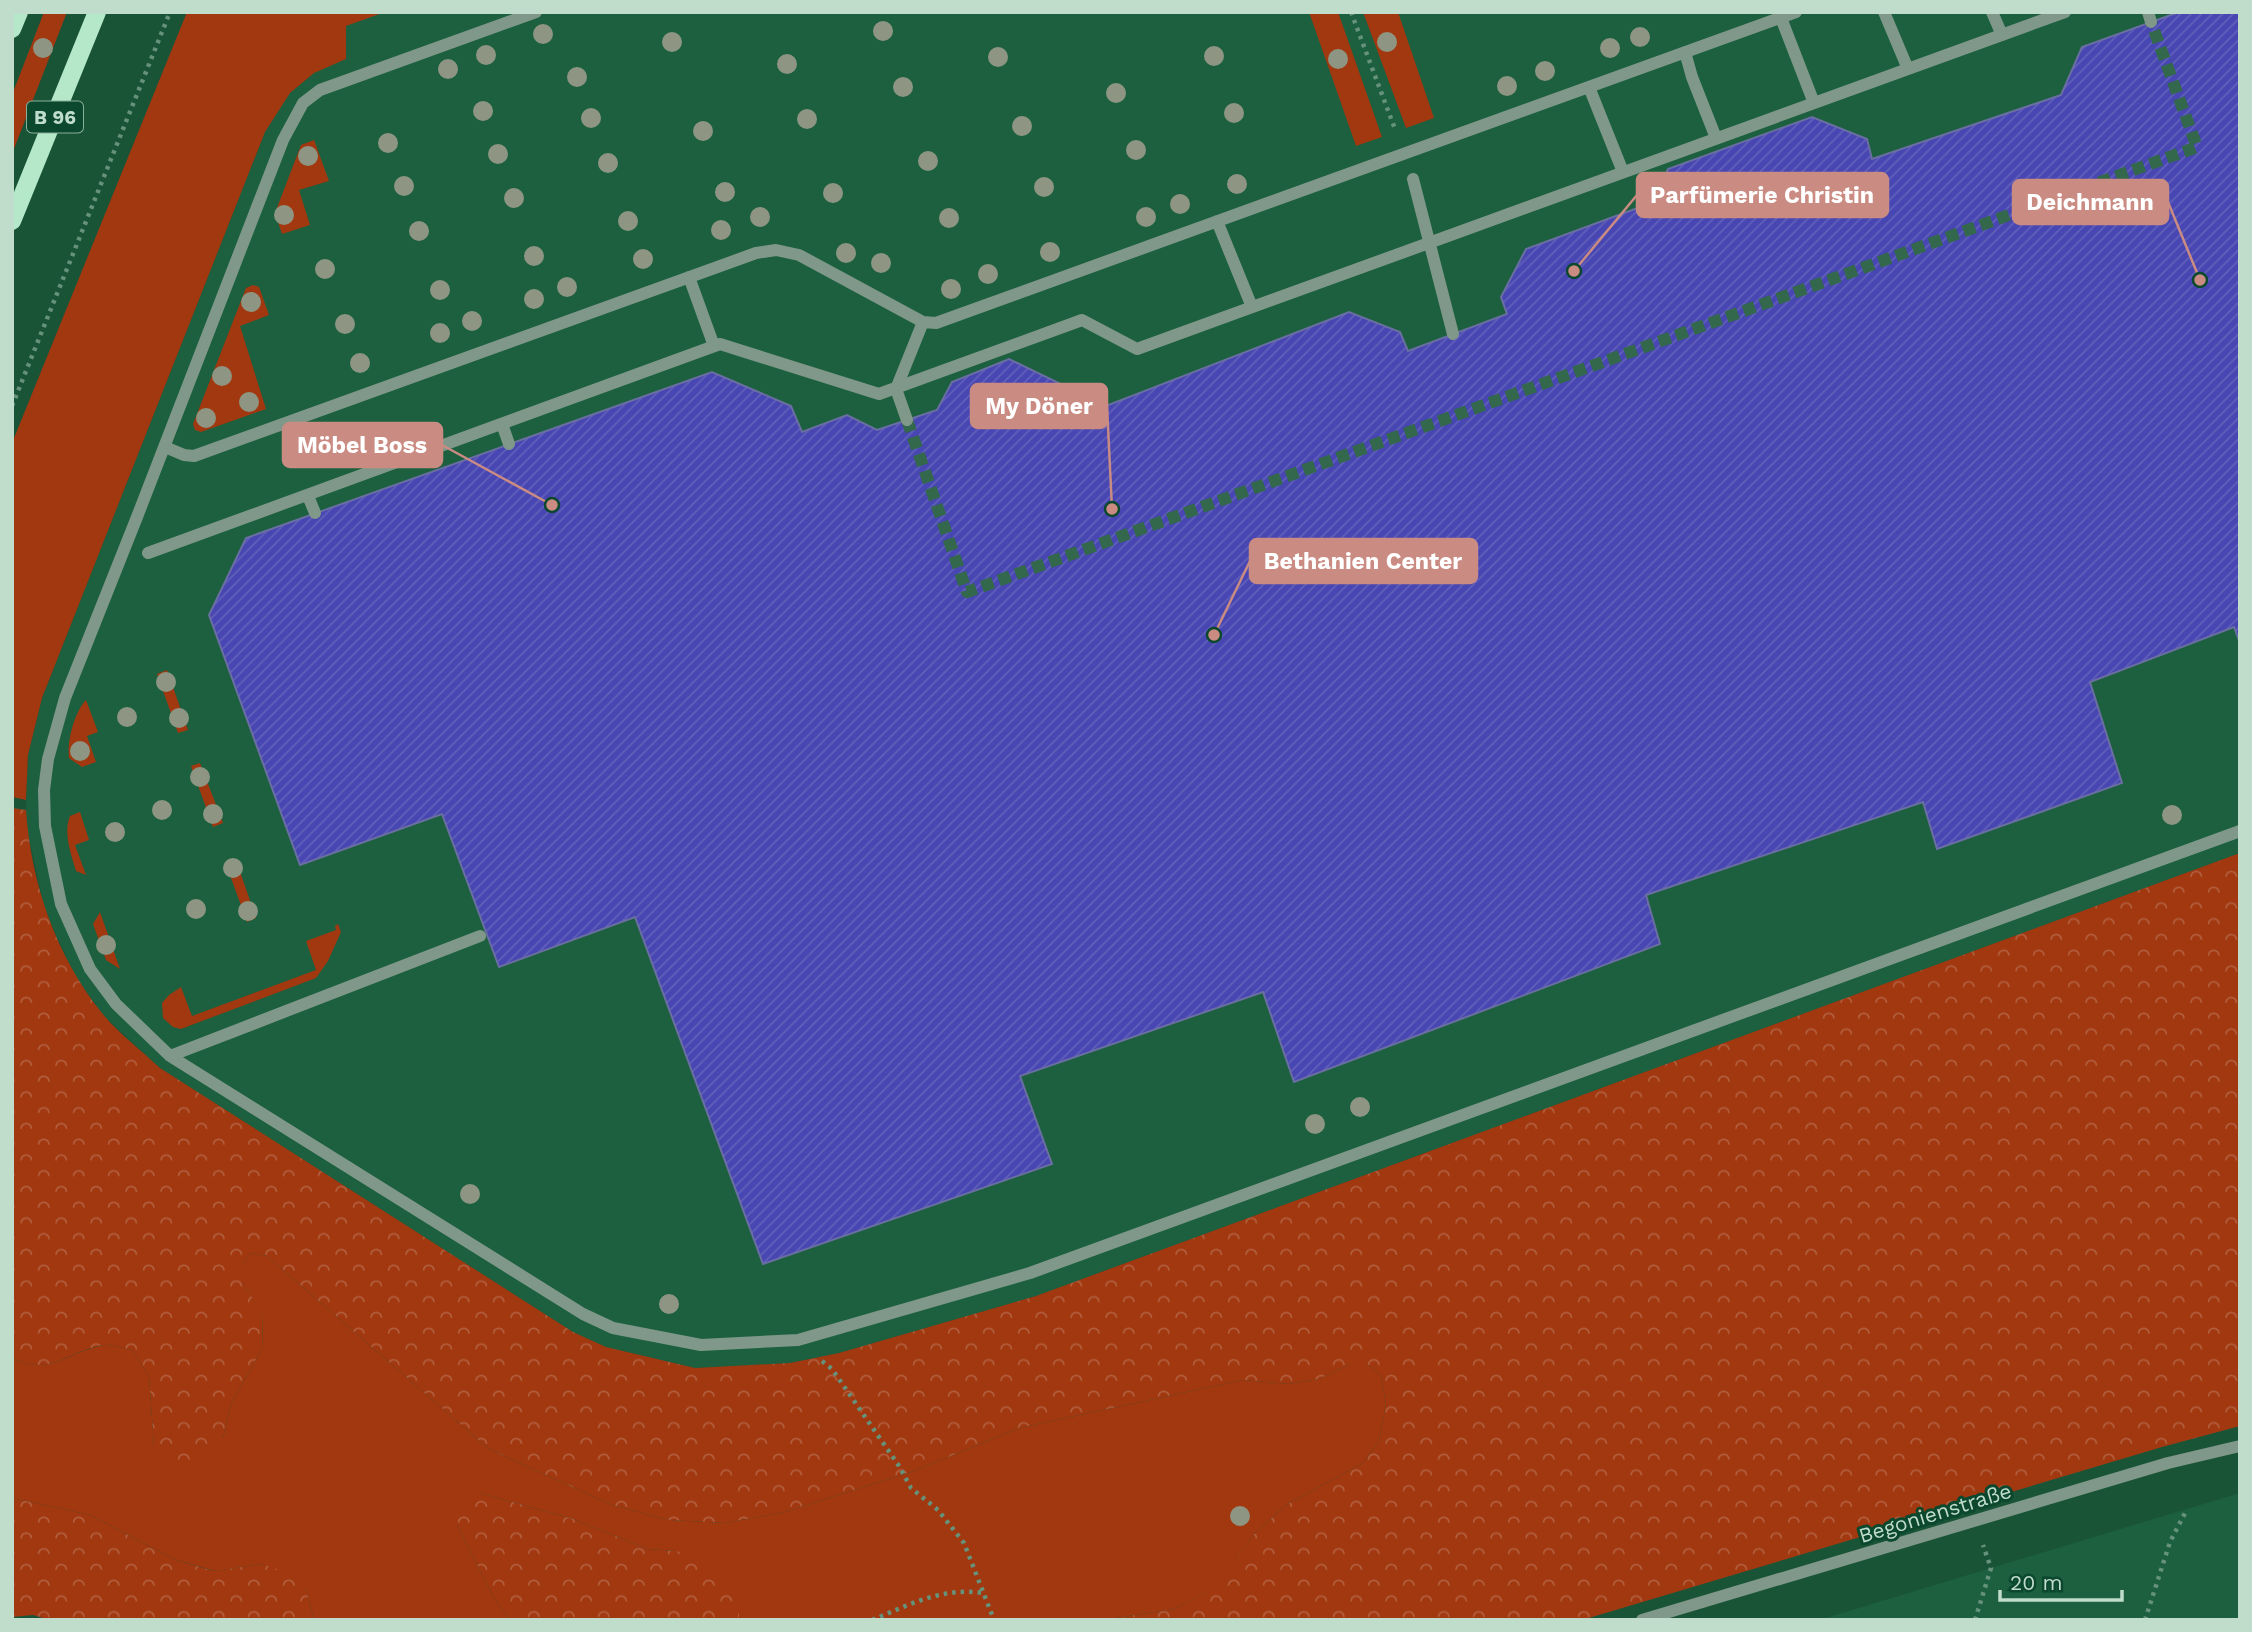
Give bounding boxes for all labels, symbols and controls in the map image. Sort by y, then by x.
road number: B 96 [27,102,83,132]
callout: Parfümerie Christin [1637,173,1888,217]
callout: Deichmann [2013,180,2168,224]
text: Parfümerie Christin [1650,182,1874,209]
text: Deichmann [2026,189,2154,216]
callout: My Döner [971,384,1107,428]
text: My Döner [985,393,1093,420]
callout: Möbel Boss [283,423,442,467]
text: Möbel Boss [297,432,427,459]
callout: Bethanien Center [1250,539,1477,583]
text: Bethanien Center [1264,548,1462,575]
street label: Begonienstraße [1856,1478,2014,1548]
scale bar [2000,1558,2122,1602]
text: 20 m [2010,1570,2062,1595]

